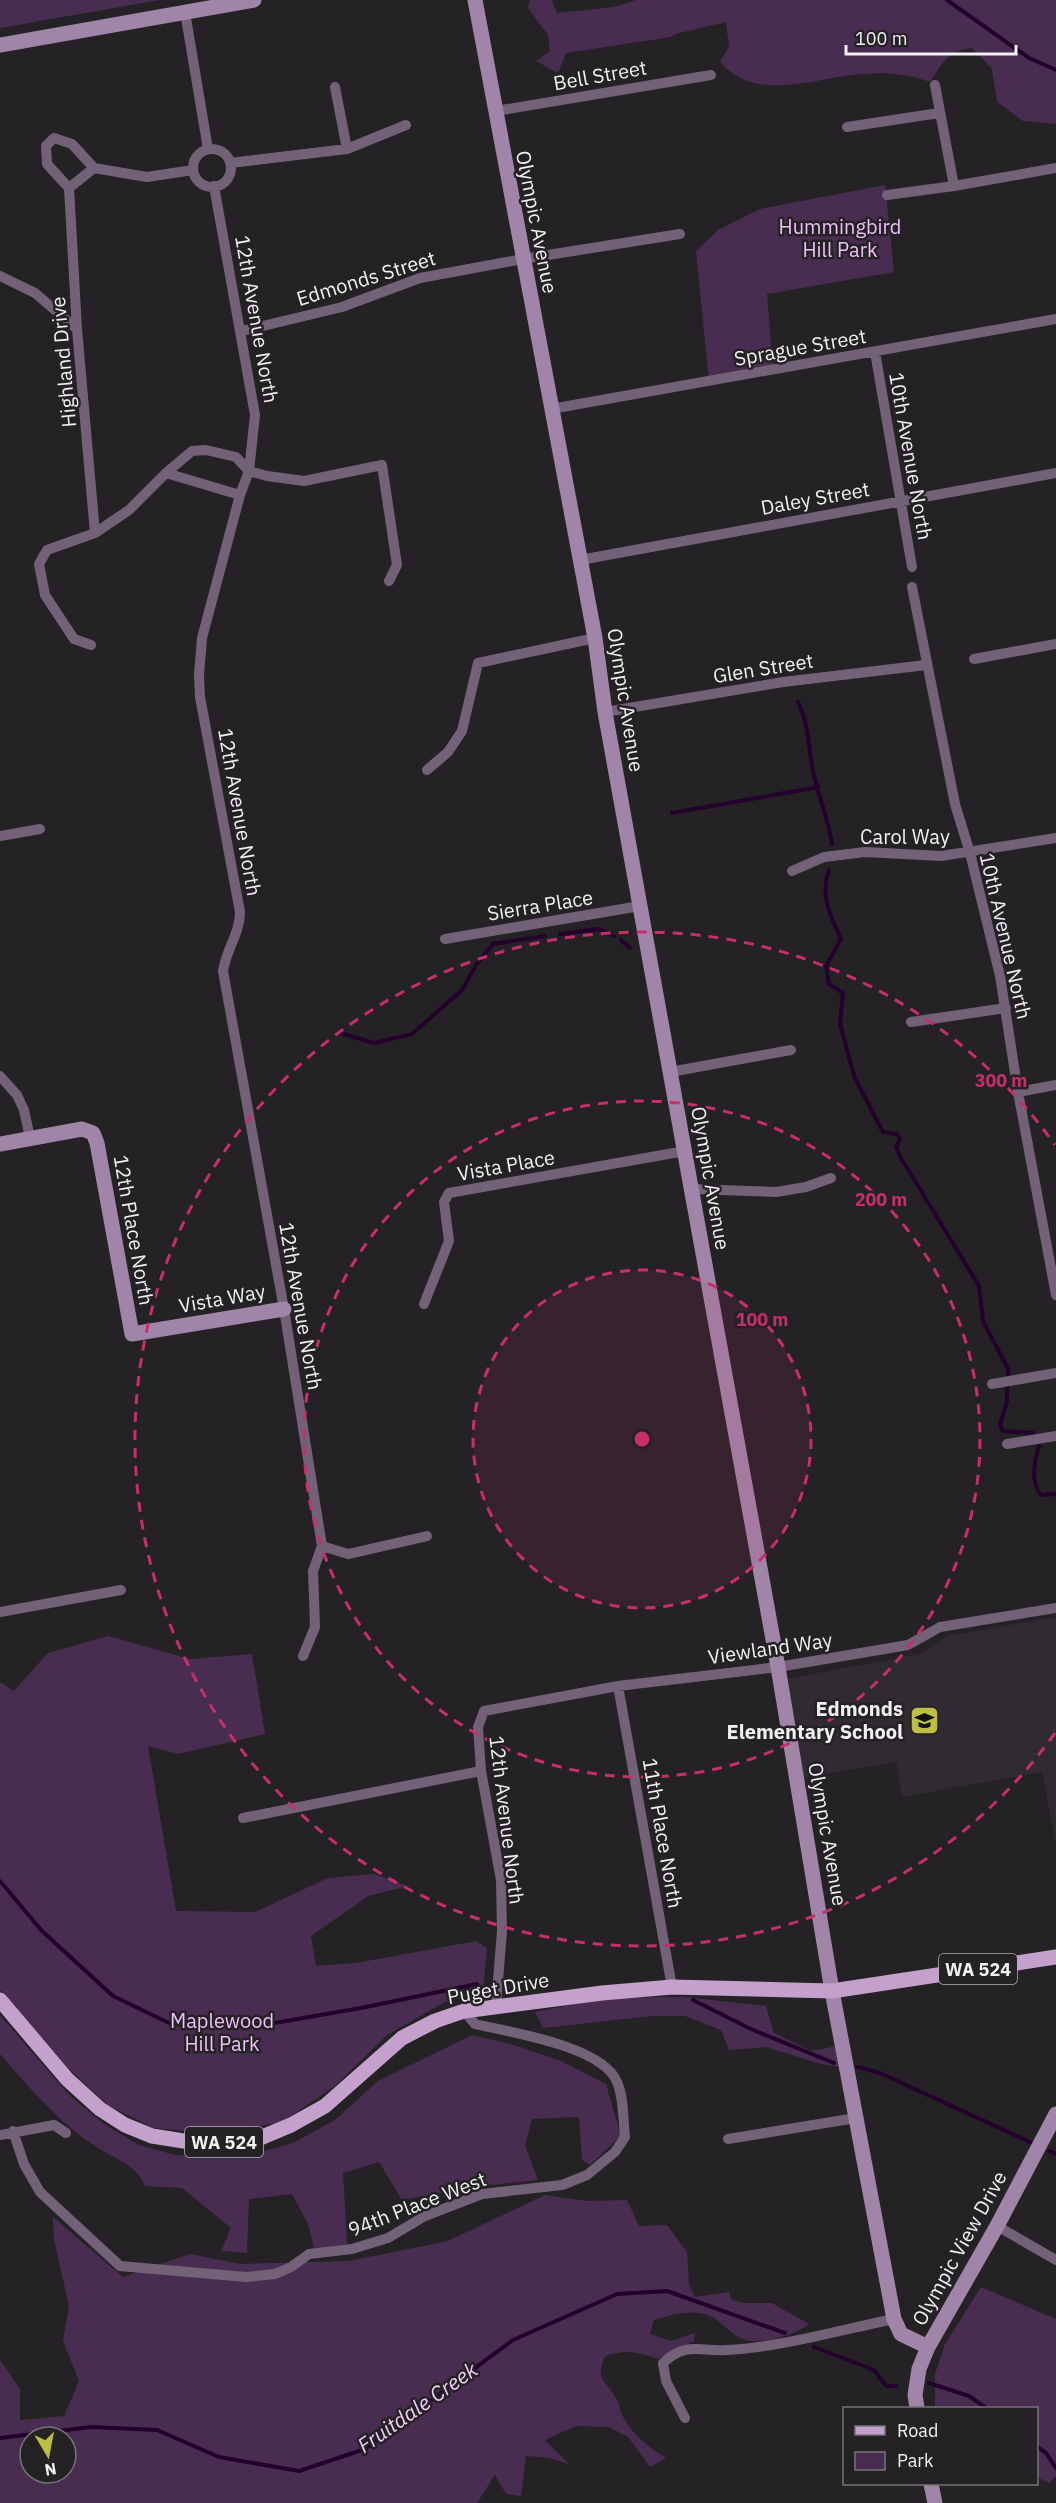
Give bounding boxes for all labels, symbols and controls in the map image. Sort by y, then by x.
scale bar [846,18,1016,56]
text: 100 m [855,27,907,50]
street label: Bell Street [551,54,649,96]
street label: Olympic Avenue [510,148,564,296]
park label: Hummingbird Hill Park [779,213,901,263]
street label: 12th Avenue North [229,233,285,405]
street label: Edmonds Street [293,244,439,312]
street label: Highland Drive [44,295,82,429]
street label: Sprague Street [732,322,868,372]
street label: 10th Avenue North [883,370,939,542]
street label: Daley Street [758,475,872,521]
street label: Olympic Avenue [601,626,651,774]
street label: Glen Street [711,647,815,689]
street label: 12th Avenue North [212,726,268,898]
street label: Carol Way [860,823,950,850]
street label: 10th Avenue North [974,850,1038,1022]
street label: Sierra Place [485,883,595,927]
text: 300 m [975,1069,1027,1092]
street label: Olympic Avenue [685,1104,737,1252]
street label: Vista Place [455,1143,557,1187]
street label: 12th Place North [107,1153,161,1307]
text: 200 m [855,1188,907,1211]
street label: 12th Avenue North [273,1220,329,1392]
street label: Vista Way [177,1277,267,1319]
text: 100 m [736,1308,788,1331]
centre of rings [632,1429,652,1449]
street label: Viewland Way [706,1626,834,1670]
place label: Edmonds Elementary School [727,1695,903,1745]
school or university icon: Edmonds Elementary School [908,1704,940,1736]
street label: 12th Avenue North [483,1734,531,1906]
street label: 11th Place North [636,1756,690,1910]
street label: Olympic Avenue [802,1760,854,1908]
road number: WA 524 [939,1954,1017,1984]
street label: Puget Drive [445,1966,551,2010]
park label: Maplewood Hill Park [170,2007,274,2057]
road number: WA 524 [185,2127,263,2157]
street label: 94th Place West [344,2165,490,2243]
street label: Olympic View Drive [905,2166,1013,2330]
water label: Fruitdale Creek [351,2355,484,2459]
legend [843,2407,1038,2485]
text: Road [897,2419,938,2442]
north arrow [18,2425,78,2485]
text: Park [897,2449,934,2472]
text: N [43,2459,58,2481]

